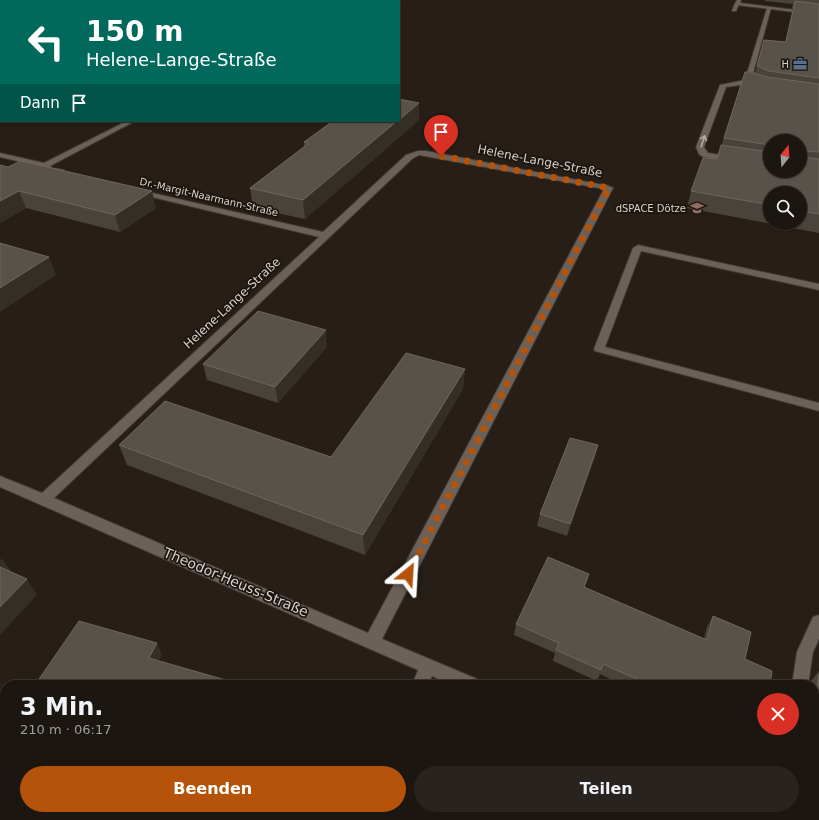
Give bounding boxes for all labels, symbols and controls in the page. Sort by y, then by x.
text: 150 m [86,15,183,48]
icon: left [20,16,72,68]
text: Helene-Lange-Straße [86,49,276,70]
office icon: H [792,56,808,72]
place label: H [781,59,789,70]
icon: arrive [68,92,90,114]
text: Dann [20,94,60,112]
pin [424,115,458,156]
icon: arrive [430,121,452,143]
north arrow [763,134,807,178]
map controls [763,134,807,230]
one-way arrow [700,135,707,148]
street label: Helene-Lange-Straße [476,142,604,180]
street label: Dr.-Margit-Naarmann-Straße [139,176,279,218]
button: search [763,186,807,230]
school or university icon: dSPACE Dötze [689,200,705,216]
place label: dSPACE Dötze [616,203,686,214]
street label: Helene-Lange-Straße [181,255,283,351]
street label: Theodor-Heuss-Straße [160,544,311,620]
position arrow [387,553,429,595]
text: 3 Min. [20,693,103,721]
button: close [757,693,799,735]
text: 210 m · 06:17 [20,722,111,737]
button: Beenden [20,766,406,812]
button: Teilen [414,766,799,812]

